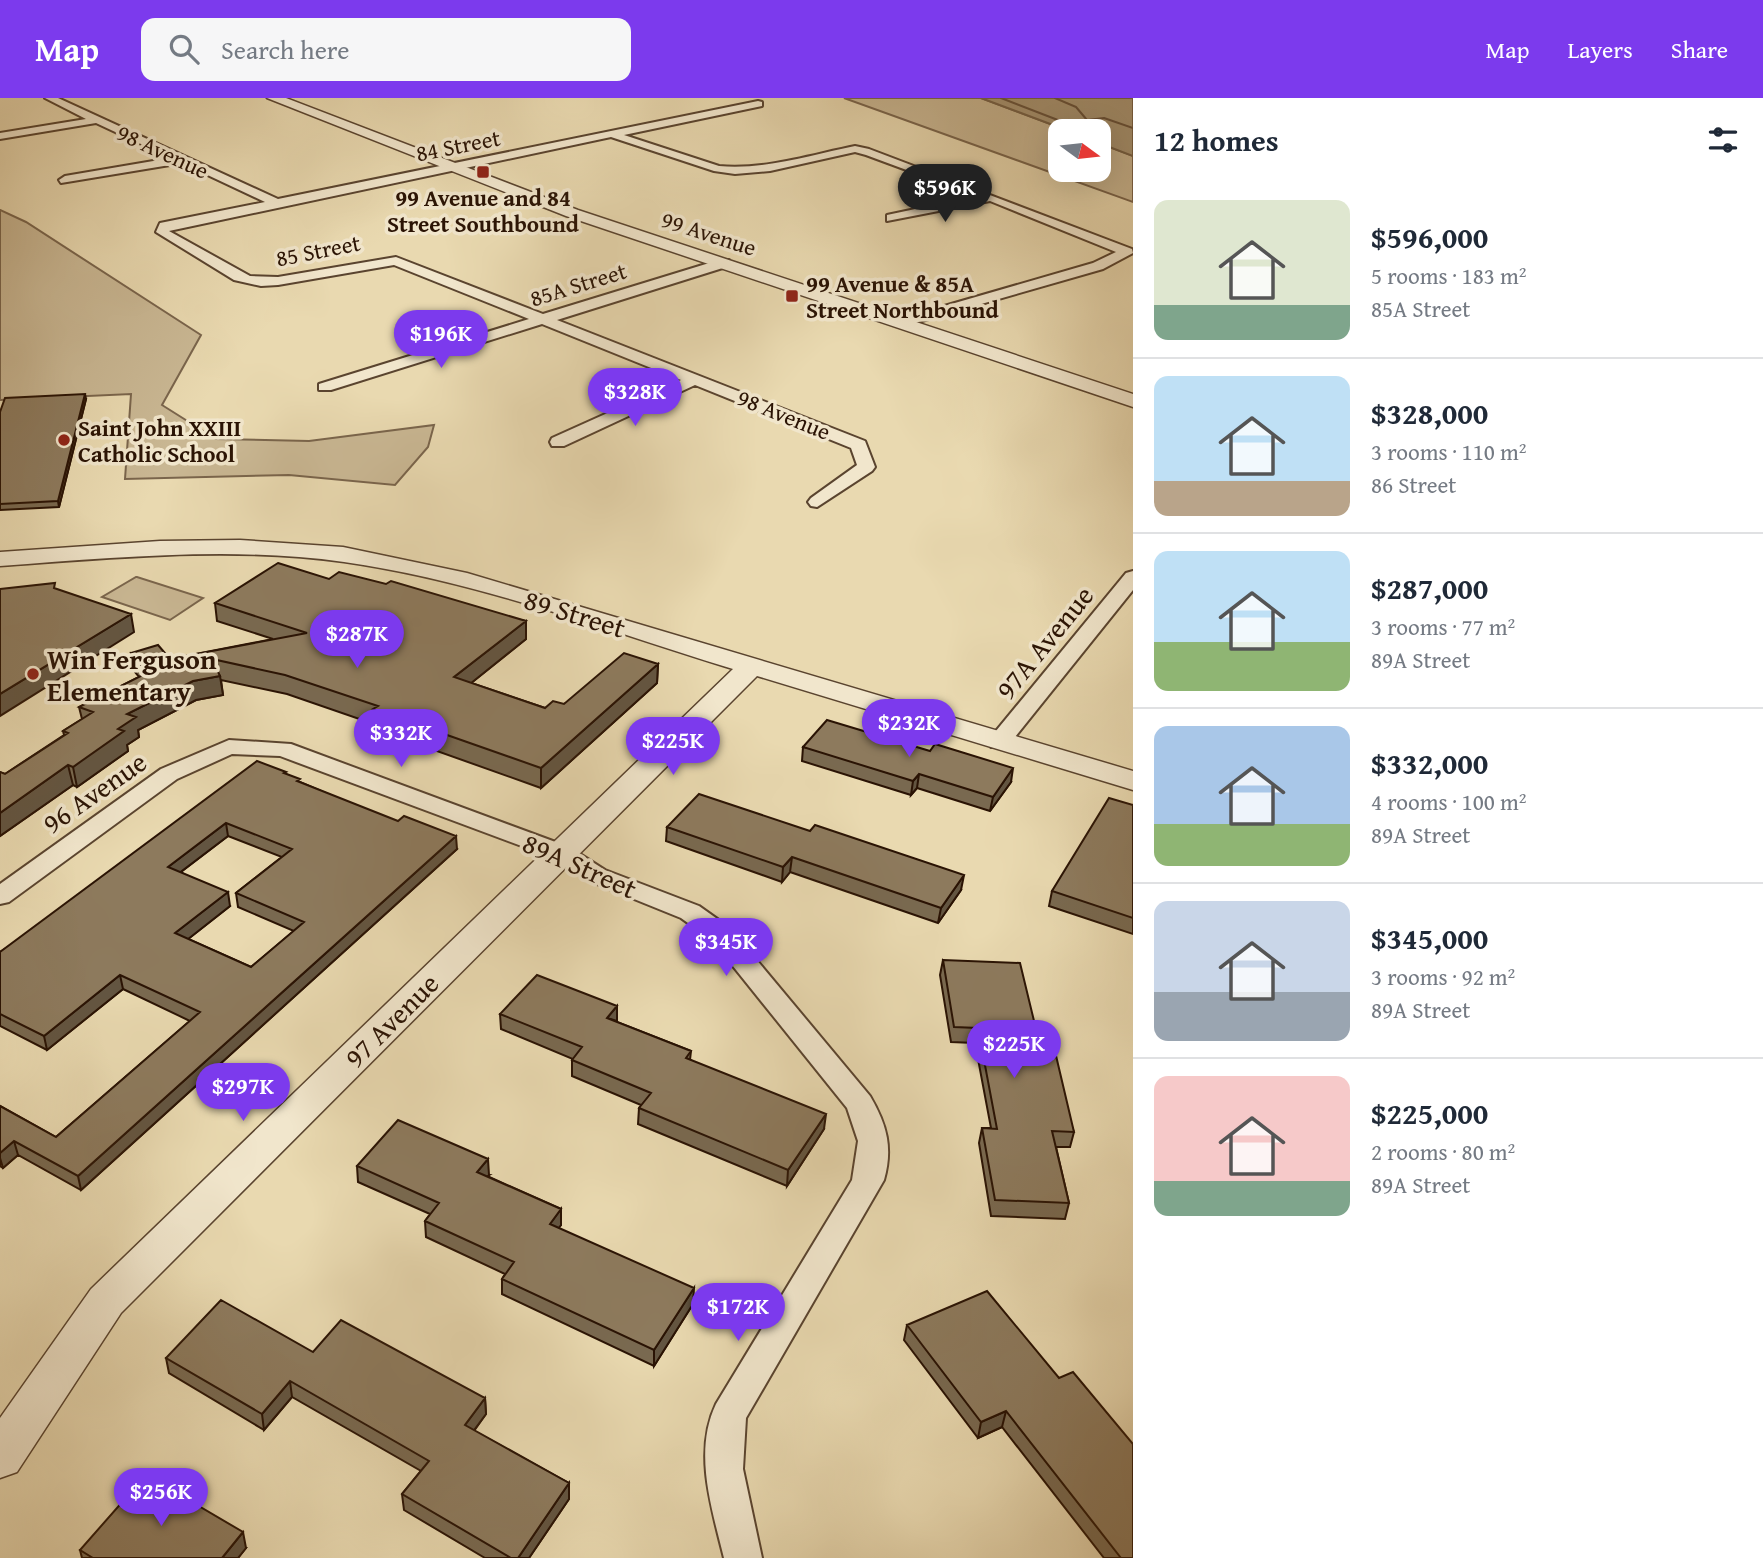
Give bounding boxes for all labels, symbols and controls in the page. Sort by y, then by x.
search box [141,18,631,81]
text: Map [35,25,99,73]
icon: search [165,30,203,68]
text: Search here [221,30,349,69]
text: Map [1486,32,1529,67]
text: Layers [1567,32,1633,67]
text: Share [1671,32,1728,67]
street label: 98 Avenue [112,115,214,187]
text: 12 homes [1154,118,1279,162]
north arrow [1048,119,1111,182]
map controls [1048,119,1111,182]
street label: 84 Street [413,121,503,169]
icon: filters [1704,121,1742,159]
marker: 99 Avenue and 84 Street Southbound [475,164,491,180]
pin: $596K [896,164,994,224]
text: $596K [914,170,976,203]
place label: 99 Avenue and 84 Street Southbound [387,181,580,240]
street label: 99 Avenue [657,202,761,264]
text: $596,000 [1371,215,1488,259]
street label: 85 Street [273,226,363,274]
icon: home [1210,228,1294,312]
street label: 85A Street [526,254,630,314]
text: 5 rooms · 183 m² [1371,259,1526,292]
place label: 99 Avenue & 85A Street Northbound [806,267,999,326]
marker: 99 Avenue & 85A Street Northbound [784,288,800,304]
text: 85A Street [1371,292,1470,325]
pin: $196K [392,310,490,370]
text: $196K [410,316,472,349]
pin: $328K [586,368,684,428]
text: $328K [604,374,666,407]
street label: 98 Avenue [732,380,836,448]
text: $328,000 [1371,391,1488,435]
icon: home [1210,404,1294,488]
place label: Saint John XXIII Catholic School [78,411,241,470]
marker: Saint John XXIII Catholic School [56,432,72,448]
text: 3 rooms · 110 m² [1371,435,1526,468]
text: 86 Street [1371,468,1456,501]
text: $287,000 [1371,566,1488,610]
street label: 97A Avenue [985,576,1103,708]
street label: 89 Street [519,578,631,648]
icon: home [1210,579,1294,663]
pin: $287K [308,610,406,670]
text: 3 rooms · 77 m² [1371,610,1515,643]
text: $287K [326,616,388,649]
place label: Win Ferguson Elementary [47,638,217,711]
text: 89A Street [1371,643,1470,676]
marker: Win Ferguson Elementary [25,666,41,682]
pin: $232K [860,700,958,759]
text: $232K [878,705,940,738]
pin: $332K [352,710,450,769]
text: $332K [370,715,432,748]
pin: $225K [624,718,722,777]
text: $225K [642,723,704,756]
street label: 96 Avenue [33,741,155,843]
text: $332,000 [1371,741,1488,785]
icon: home [1210,754,1294,838]
text: 4 rooms · 100 m² [1371,785,1526,818]
text: 89A Street [1371,818,1470,851]
street label: 89A Street [516,822,644,908]
text: $345,000 [1371,916,1488,960]
pin: $345K [677,918,775,978]
text: $345K [695,924,757,957]
icon: home [1210,929,1294,1013]
text: 3 rooms · 92 m² [1371,960,1515,993]
street label: 97 Avenue [334,963,448,1077]
text: 89A Street [1371,993,1470,1026]
pin: $225K [965,1020,1063,1080]
text: $225K [983,1026,1045,1059]
pin: $297K [194,1063,292,1123]
text: $297K [212,1069,274,1102]
text: $225,000 [1371,1091,1488,1135]
icon: home [1210,1104,1294,1188]
text: 2 rooms · 80 m² [1371,1135,1515,1168]
text: 89A Street [1371,1168,1470,1201]
pin: $172K [689,1284,787,1343]
text: $172K [707,1289,769,1322]
pin: $256K [112,1468,210,1528]
text: $256K [130,1474,192,1507]

